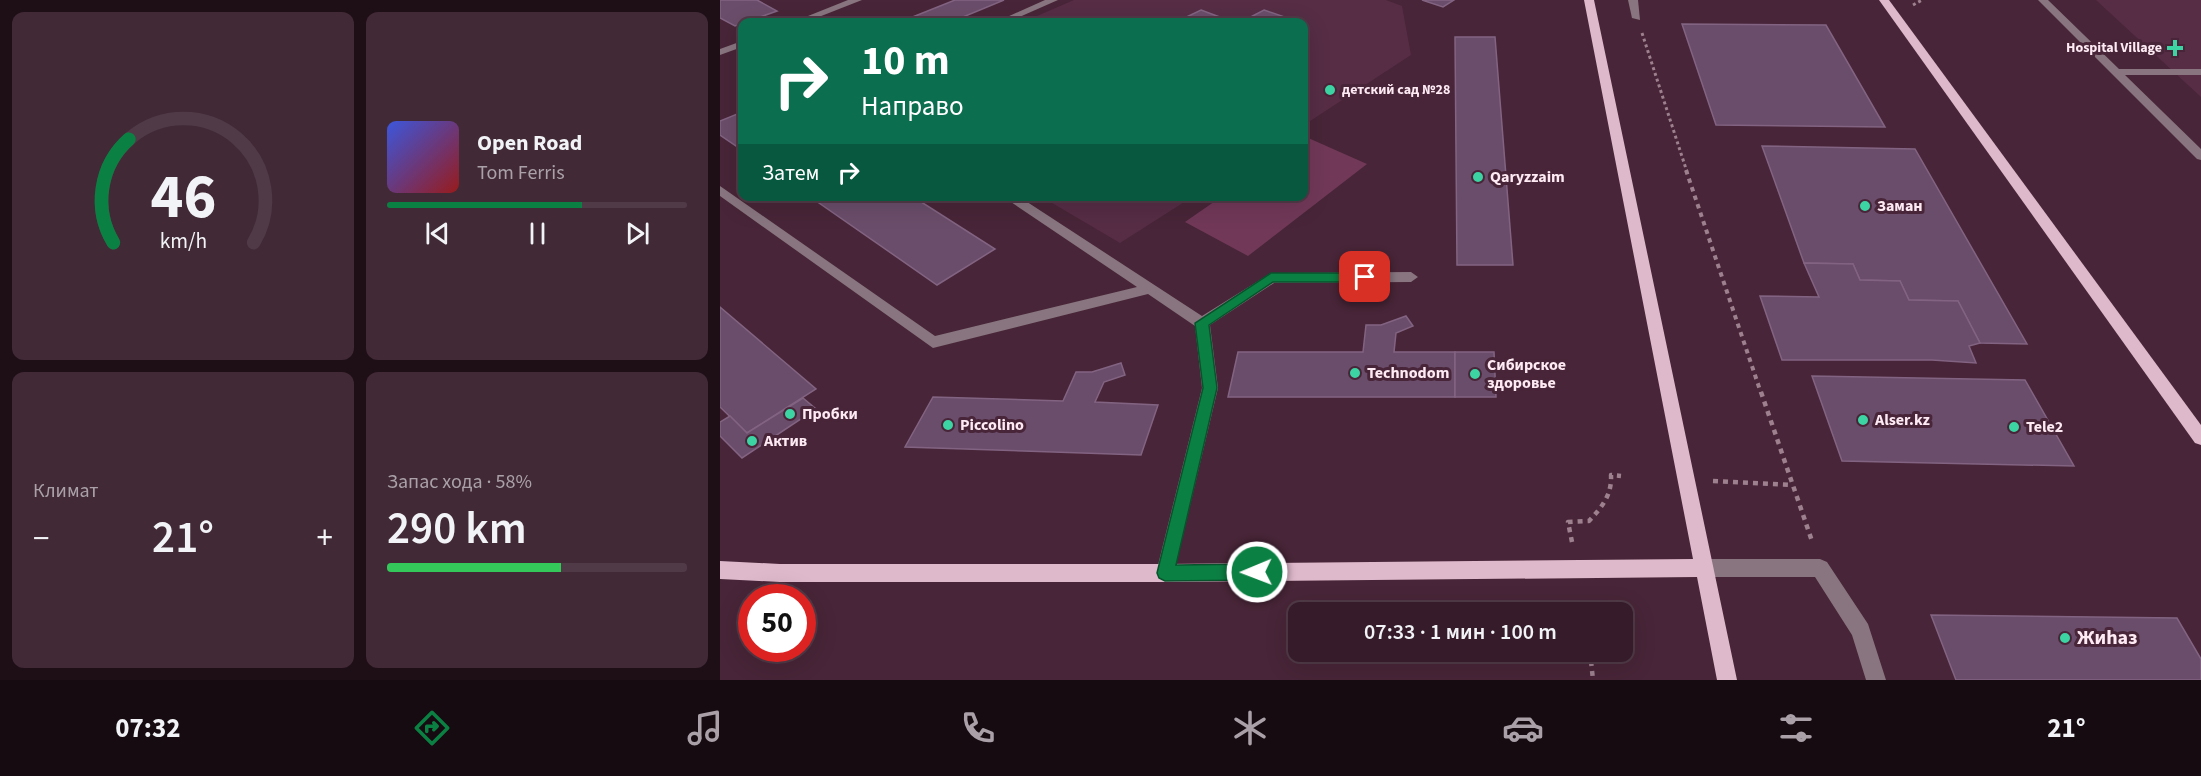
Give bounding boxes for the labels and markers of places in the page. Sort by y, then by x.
place label: Hospital Village [2066,38,2162,58]
marker: Hospital Village [2166,39,2184,57]
place label: детский сад №28 [1342,80,1450,100]
marker: детский сад №28 [1323,83,1337,97]
place label: Qaryzzaim [1490,166,1565,188]
marker: Qaryzzaim [1471,170,1485,184]
place label: Заман [1877,195,1923,217]
marker: Заман [1858,199,1872,213]
pin [1339,251,1390,302]
place label: Сибирское здоровье [1487,354,1566,394]
place label: Technodom [1367,362,1449,384]
marker: Technodom [1348,366,1362,380]
marker: Сибирское здоровье [1468,367,1482,381]
place label: Пробки [802,403,858,425]
marker: Пробки [783,407,797,421]
place label: Alser.kz [1874,409,1930,431]
marker: Alser.kz [1856,413,1870,427]
place label: Piccolino [960,414,1024,436]
place label: Tele2 [2026,416,2063,438]
marker: Piccolino [941,418,955,432]
marker: Tele2 [2007,420,2021,434]
place label: Актив [763,430,807,452]
marker: Актив [745,434,759,448]
place label: Жиhаз [2077,624,2138,652]
marker: Жиhаз [2058,631,2072,645]

